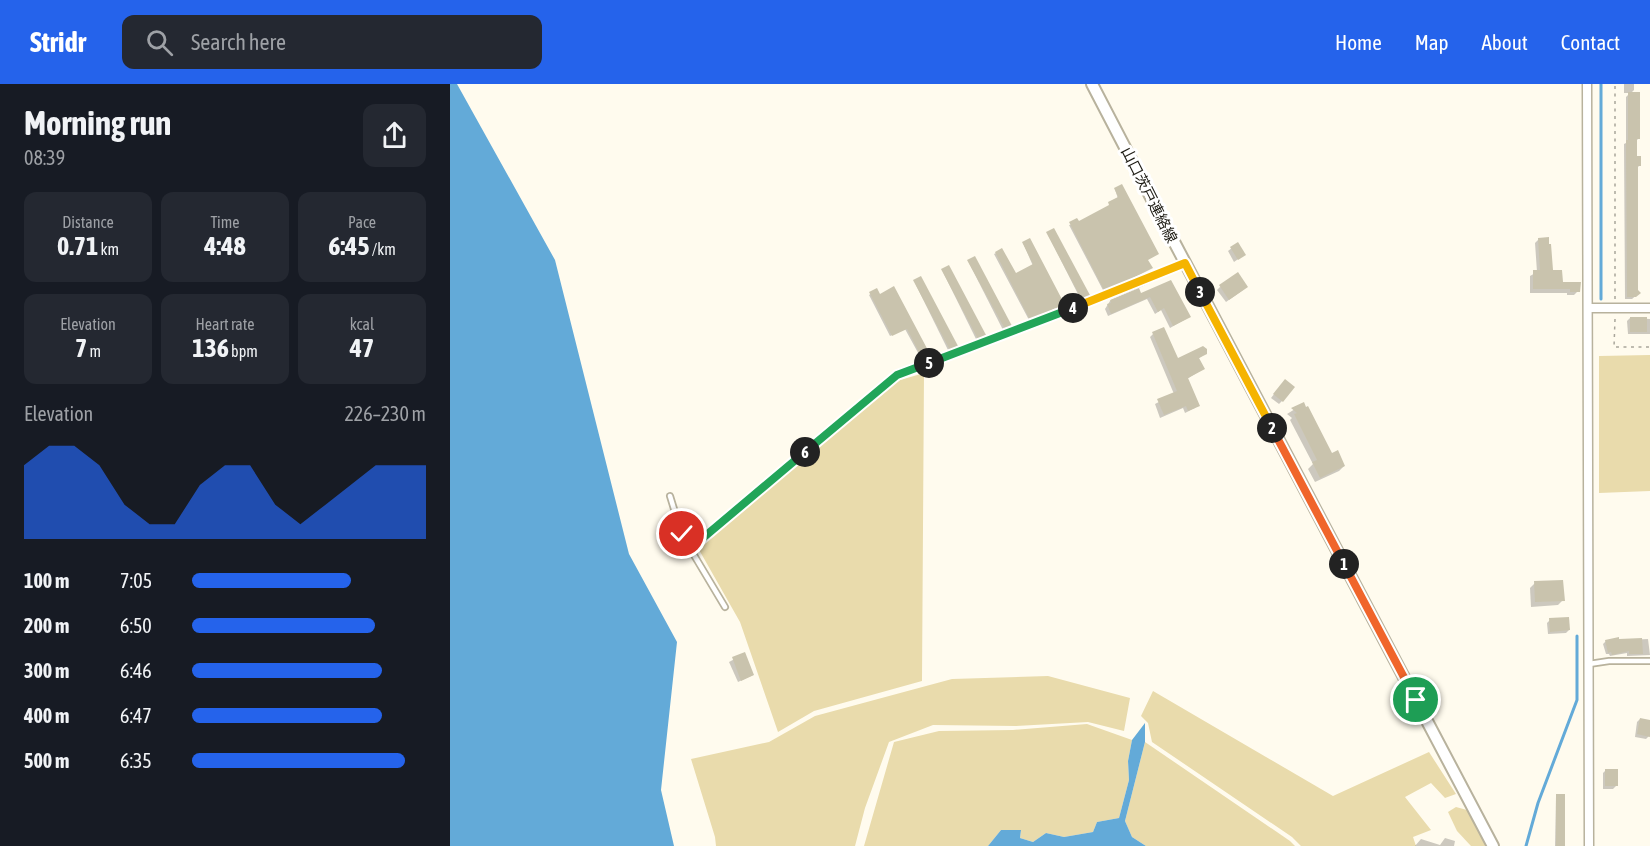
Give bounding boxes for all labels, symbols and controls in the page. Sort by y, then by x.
search box [122,15,542,69]
text: Stridr [30,26,86,58]
icon: search [143,26,176,59]
text: Search here [191,29,286,55]
text: Home [1335,30,1382,54]
text: Map [1415,30,1449,54]
text: About [1482,30,1528,54]
text: Contact [1561,30,1620,54]
text: Morning run [24,104,171,142]
button: share [363,104,426,167]
street label: 山口茨戸連絡線 [1118,144,1181,245]
text: 08:39 [24,146,65,169]
text: Distance [62,213,114,231]
text: Time [210,213,240,231]
text: Pace [348,213,376,231]
text: 0.71 [57,231,98,261]
text: 4:48 [204,231,246,261]
text: 6:45 [328,231,370,261]
text: km [98,240,119,258]
text: /km [370,240,396,258]
pin: 3 [1185,277,1215,307]
text: 3 [1196,283,1204,301]
pin: 4 [1058,293,1088,323]
text: 4 [1069,299,1077,317]
text: Elevation [60,315,116,333]
text: Heart rate [196,315,254,333]
text: kcal [350,315,374,333]
text: 7 [75,333,87,363]
text: 136 [192,333,229,363]
text: 47 [350,333,374,363]
text: m [87,342,101,360]
text: bpm [229,342,258,360]
pin: 5 [914,348,944,378]
text: 5 [925,354,933,372]
text: Elevation [24,402,93,425]
text: 226–230 m [344,402,426,425]
pin: 2 [1257,413,1287,443]
text: 2 [1268,419,1276,437]
pin: 6 [790,437,820,467]
text: 6 [801,443,809,461]
pin [656,508,707,559]
icon: check [665,517,698,550]
pin: 1 [1329,549,1359,579]
text: 1 [1340,555,1348,573]
text: 100 m [24,569,69,592]
text: 7:05 [120,569,152,592]
text: 200 m [24,614,69,637]
text: 6:50 [120,614,152,637]
text: 300 m [24,659,69,682]
text: 6:46 [120,659,152,682]
pin [1390,674,1441,725]
icon: arrive [1399,683,1432,716]
text: 400 m [24,704,69,727]
text: 6:47 [120,704,152,727]
text: 500 m [24,749,69,772]
text: 6:35 [120,749,152,772]

